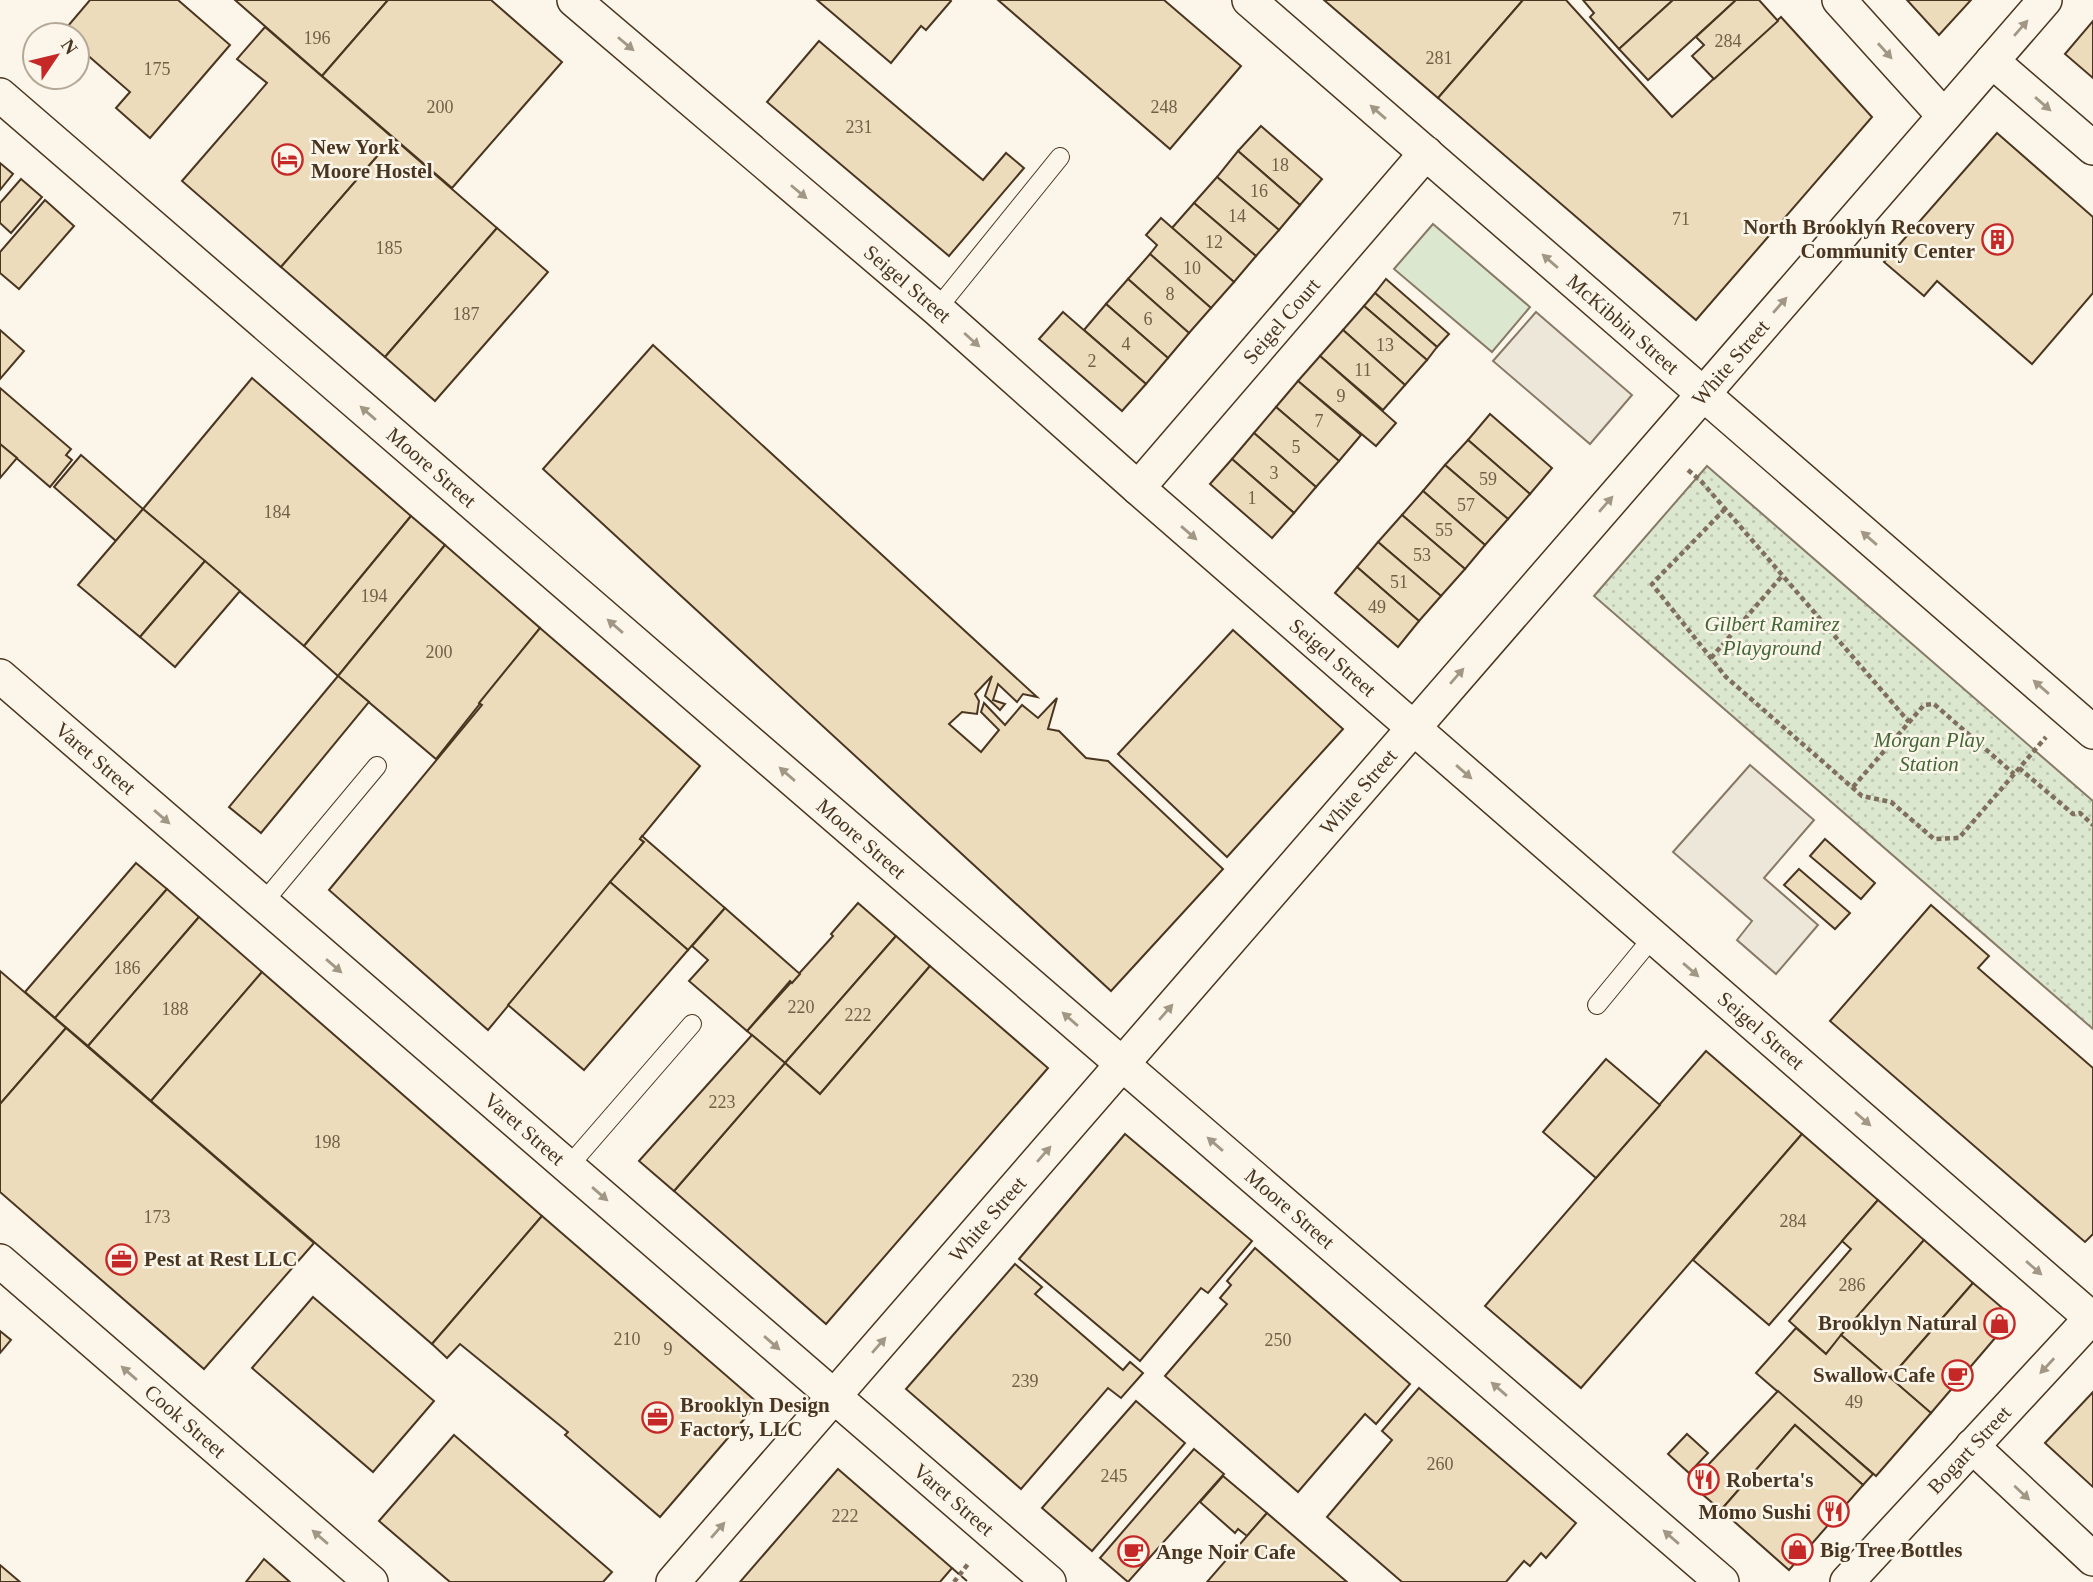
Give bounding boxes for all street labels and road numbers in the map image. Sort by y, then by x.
street label: Seigel Street [859,240,956,328]
street label: McKibbin Street [1562,269,1684,380]
street label: Seigel Court [1238,273,1325,369]
street label: White Street [1687,315,1774,410]
street label: Moore Street [382,422,481,513]
street label: Seigel Street [1285,613,1381,702]
street label: Varet Street [50,717,141,800]
street label: White Street [1315,744,1402,840]
street label: Moore Street [812,794,911,884]
street label: Seigel Street [1713,986,1809,1075]
street label: Varet Street [479,1088,570,1170]
street label: Moore Street [1240,1164,1339,1254]
street label: White Street [944,1171,1031,1267]
street label: Cook Street [140,1380,231,1463]
street label: Bogart Street [1923,1401,2016,1499]
street label: Varet Street [908,1458,999,1541]

